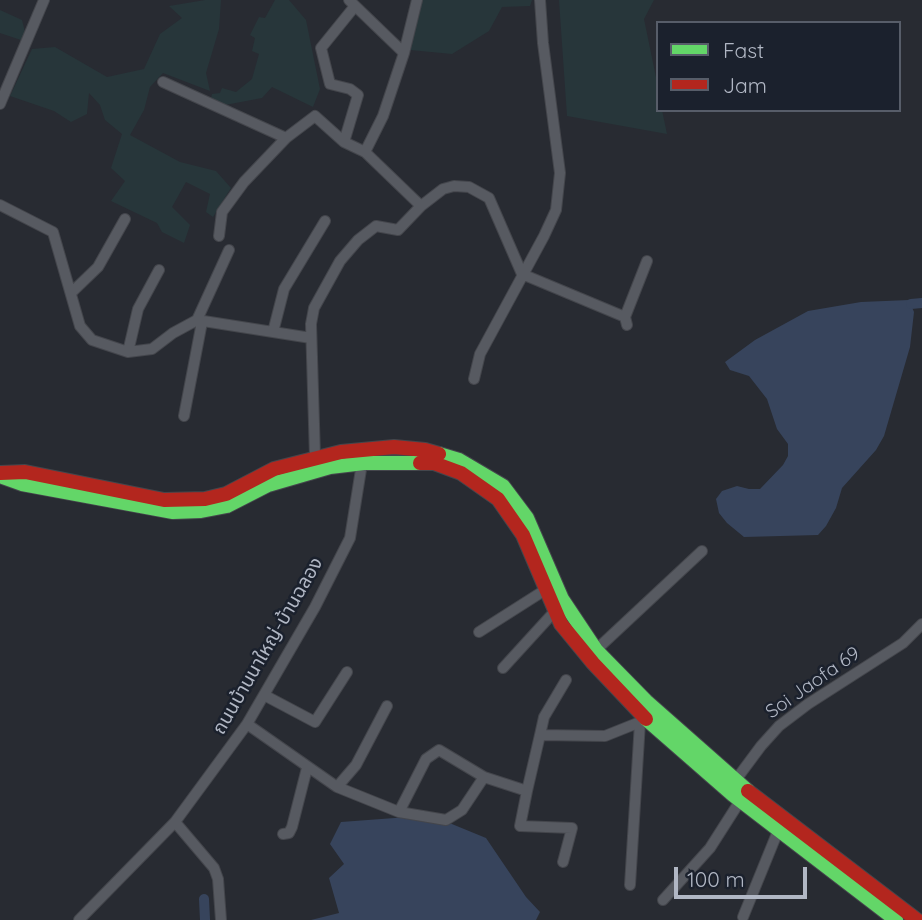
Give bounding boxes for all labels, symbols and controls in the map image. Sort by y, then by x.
legend [656,21,901,112]
text: Fast [723,37,764,63]
text: Jam [723,72,767,98]
street label: ถนนบ้านนาใหญ่-บ้านฉลอง [208,553,328,739]
street label: Soi Jaofa 69 [762,642,864,724]
scale bar [677,853,810,897]
text: 100 m [687,866,745,892]

